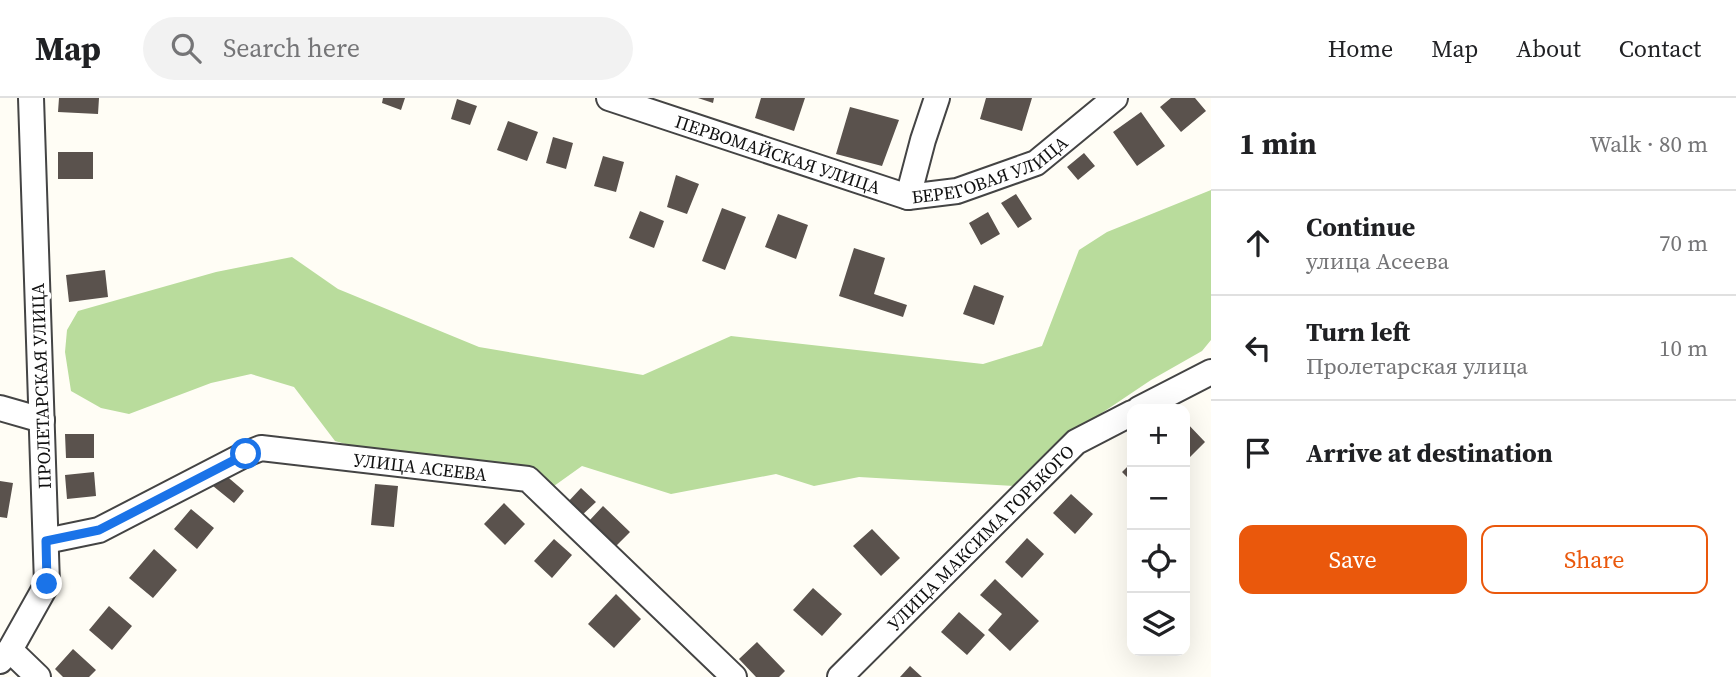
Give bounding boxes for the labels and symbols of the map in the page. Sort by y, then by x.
street label: ПЕРВОМАЙСКАЯ УЛИЦА [672,108,884,200]
street label: БЕРЕГОВАЯ УЛИЦА [910,130,1073,209]
street label: ПРОЛЕТАРСКАЯ УЛИЦА [25,282,57,489]
route start [230,438,261,469]
street label: УЛИЦА МАКСИМА ГОРЬКОГО [881,439,1079,636]
street label: УЛИЦА АСЕЕВА [352,446,488,487]
route end [31,568,62,599]

